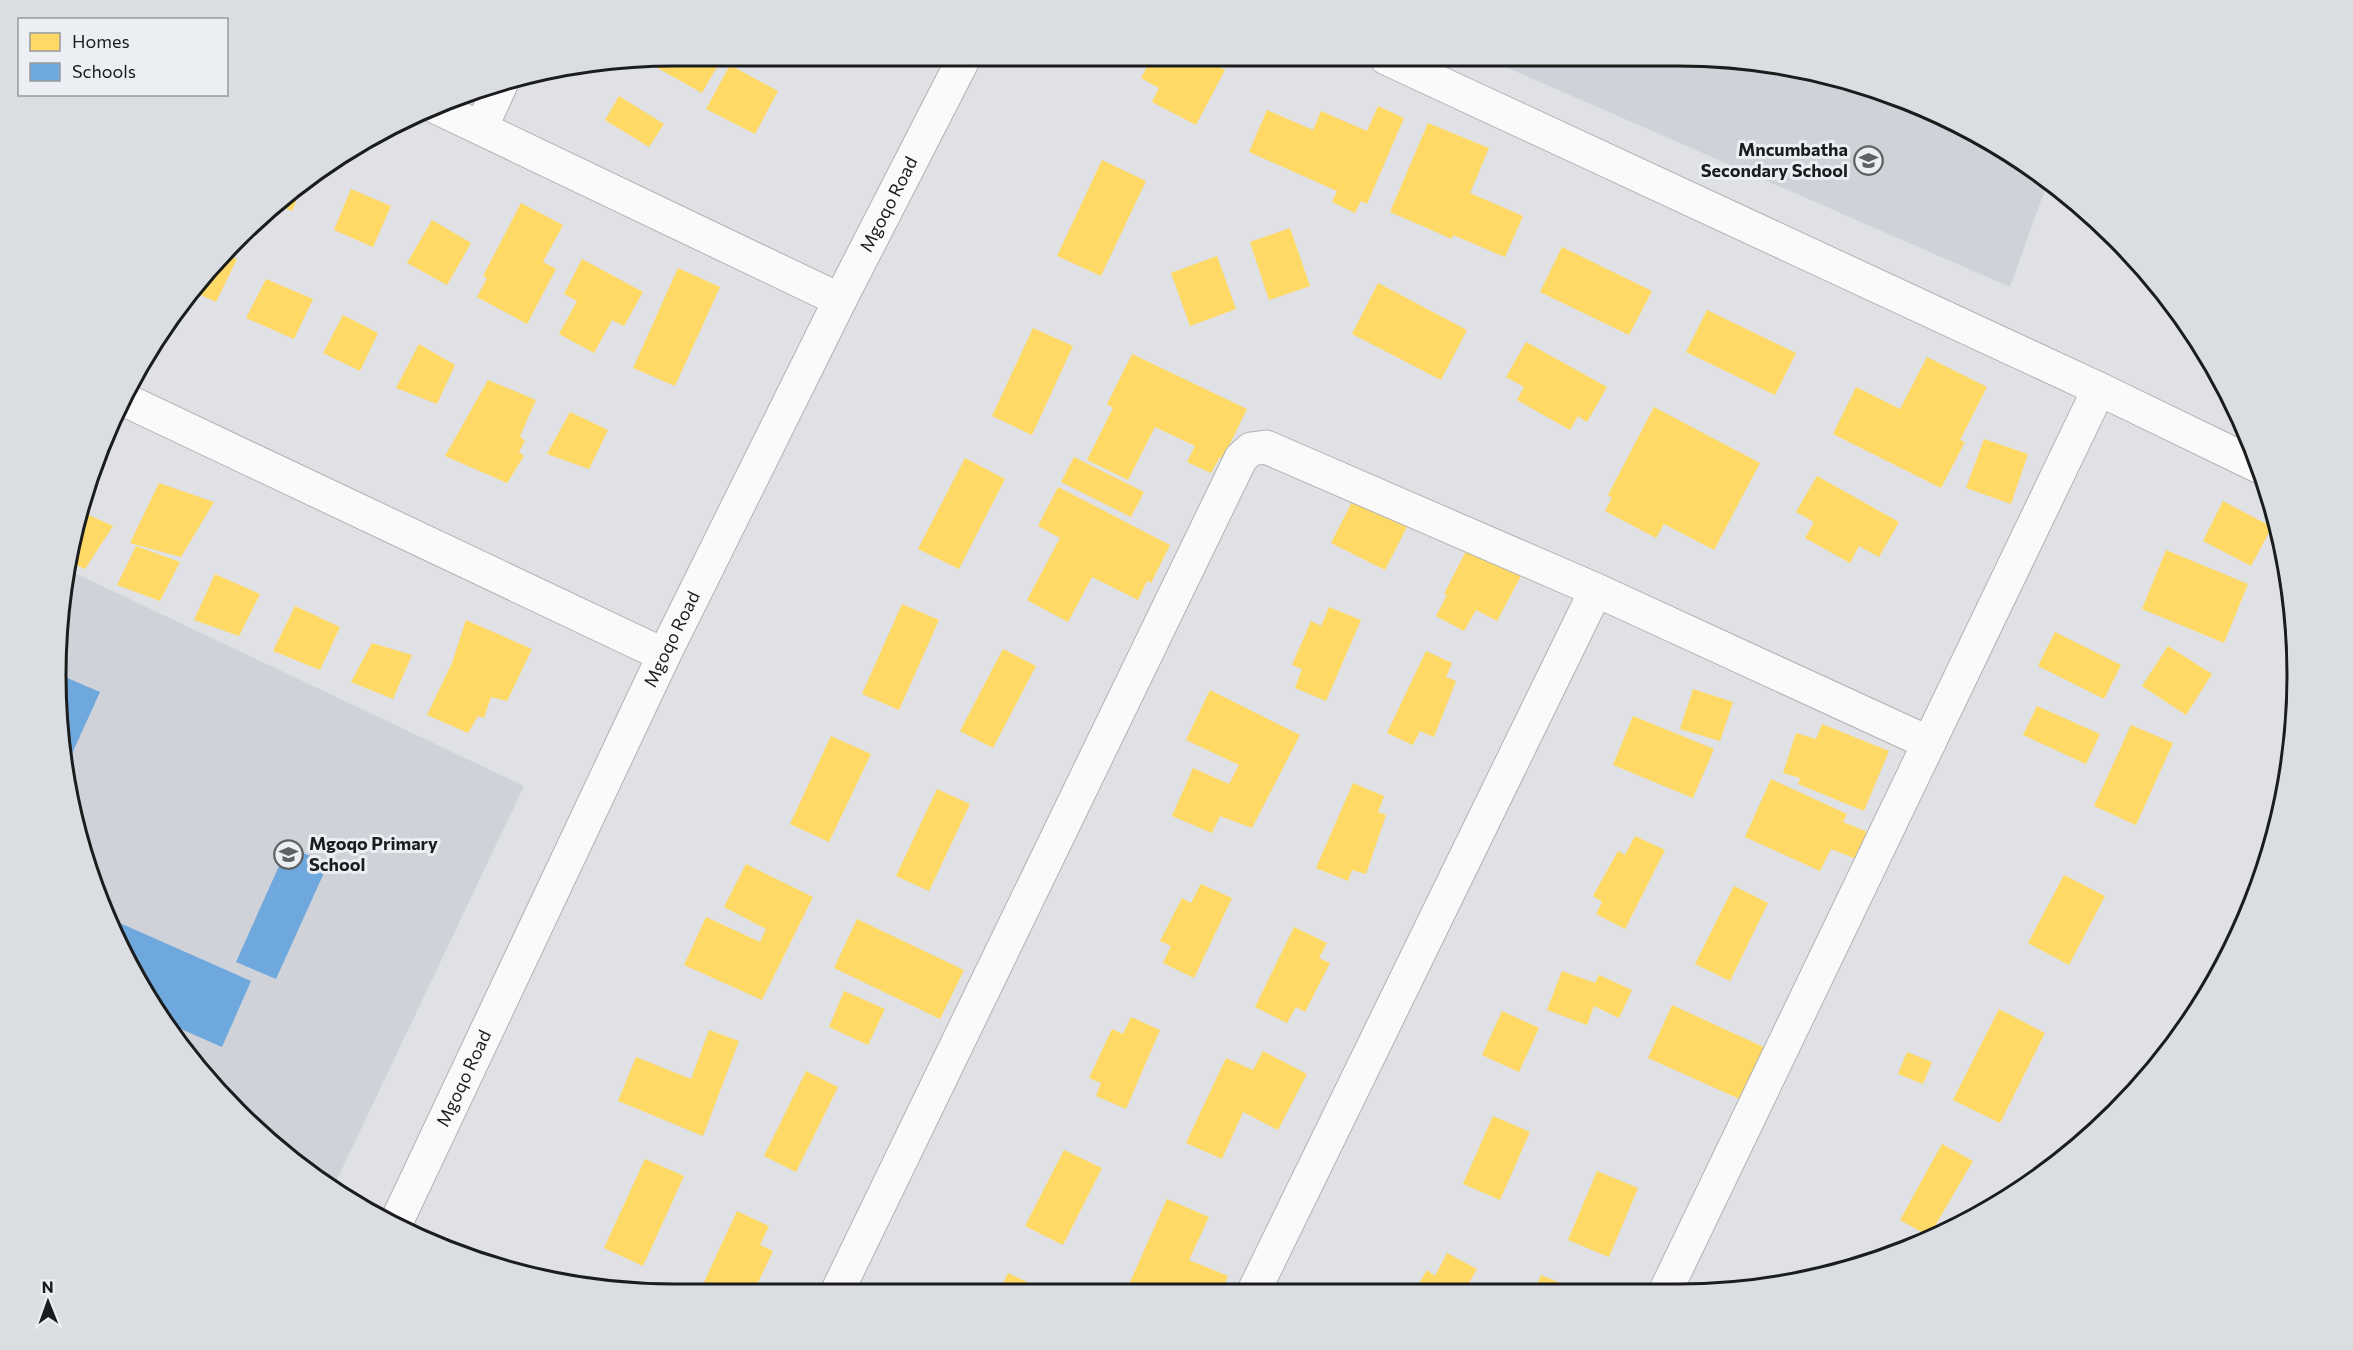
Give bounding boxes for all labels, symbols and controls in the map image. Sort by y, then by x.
legend [18,18,228,96]
text: Homes [72,30,130,52]
text: Schools [72,60,136,82]
place label: Mncumbatha Secondary School [1701,138,1848,181]
school or university icon: Mncumbatha Secondary School [1853,144,1885,176]
street label: Mgoqo Road [855,153,922,255]
street label: Mgoqo Road [638,587,704,690]
place label: Mgoqo Primary School [309,832,438,875]
school or university icon: Mgoqo Primary School [272,838,304,870]
street label: Mgoqo Road [431,1026,495,1130]
north arrow [18,1272,78,1332]
text: N [42,1277,54,1296]

